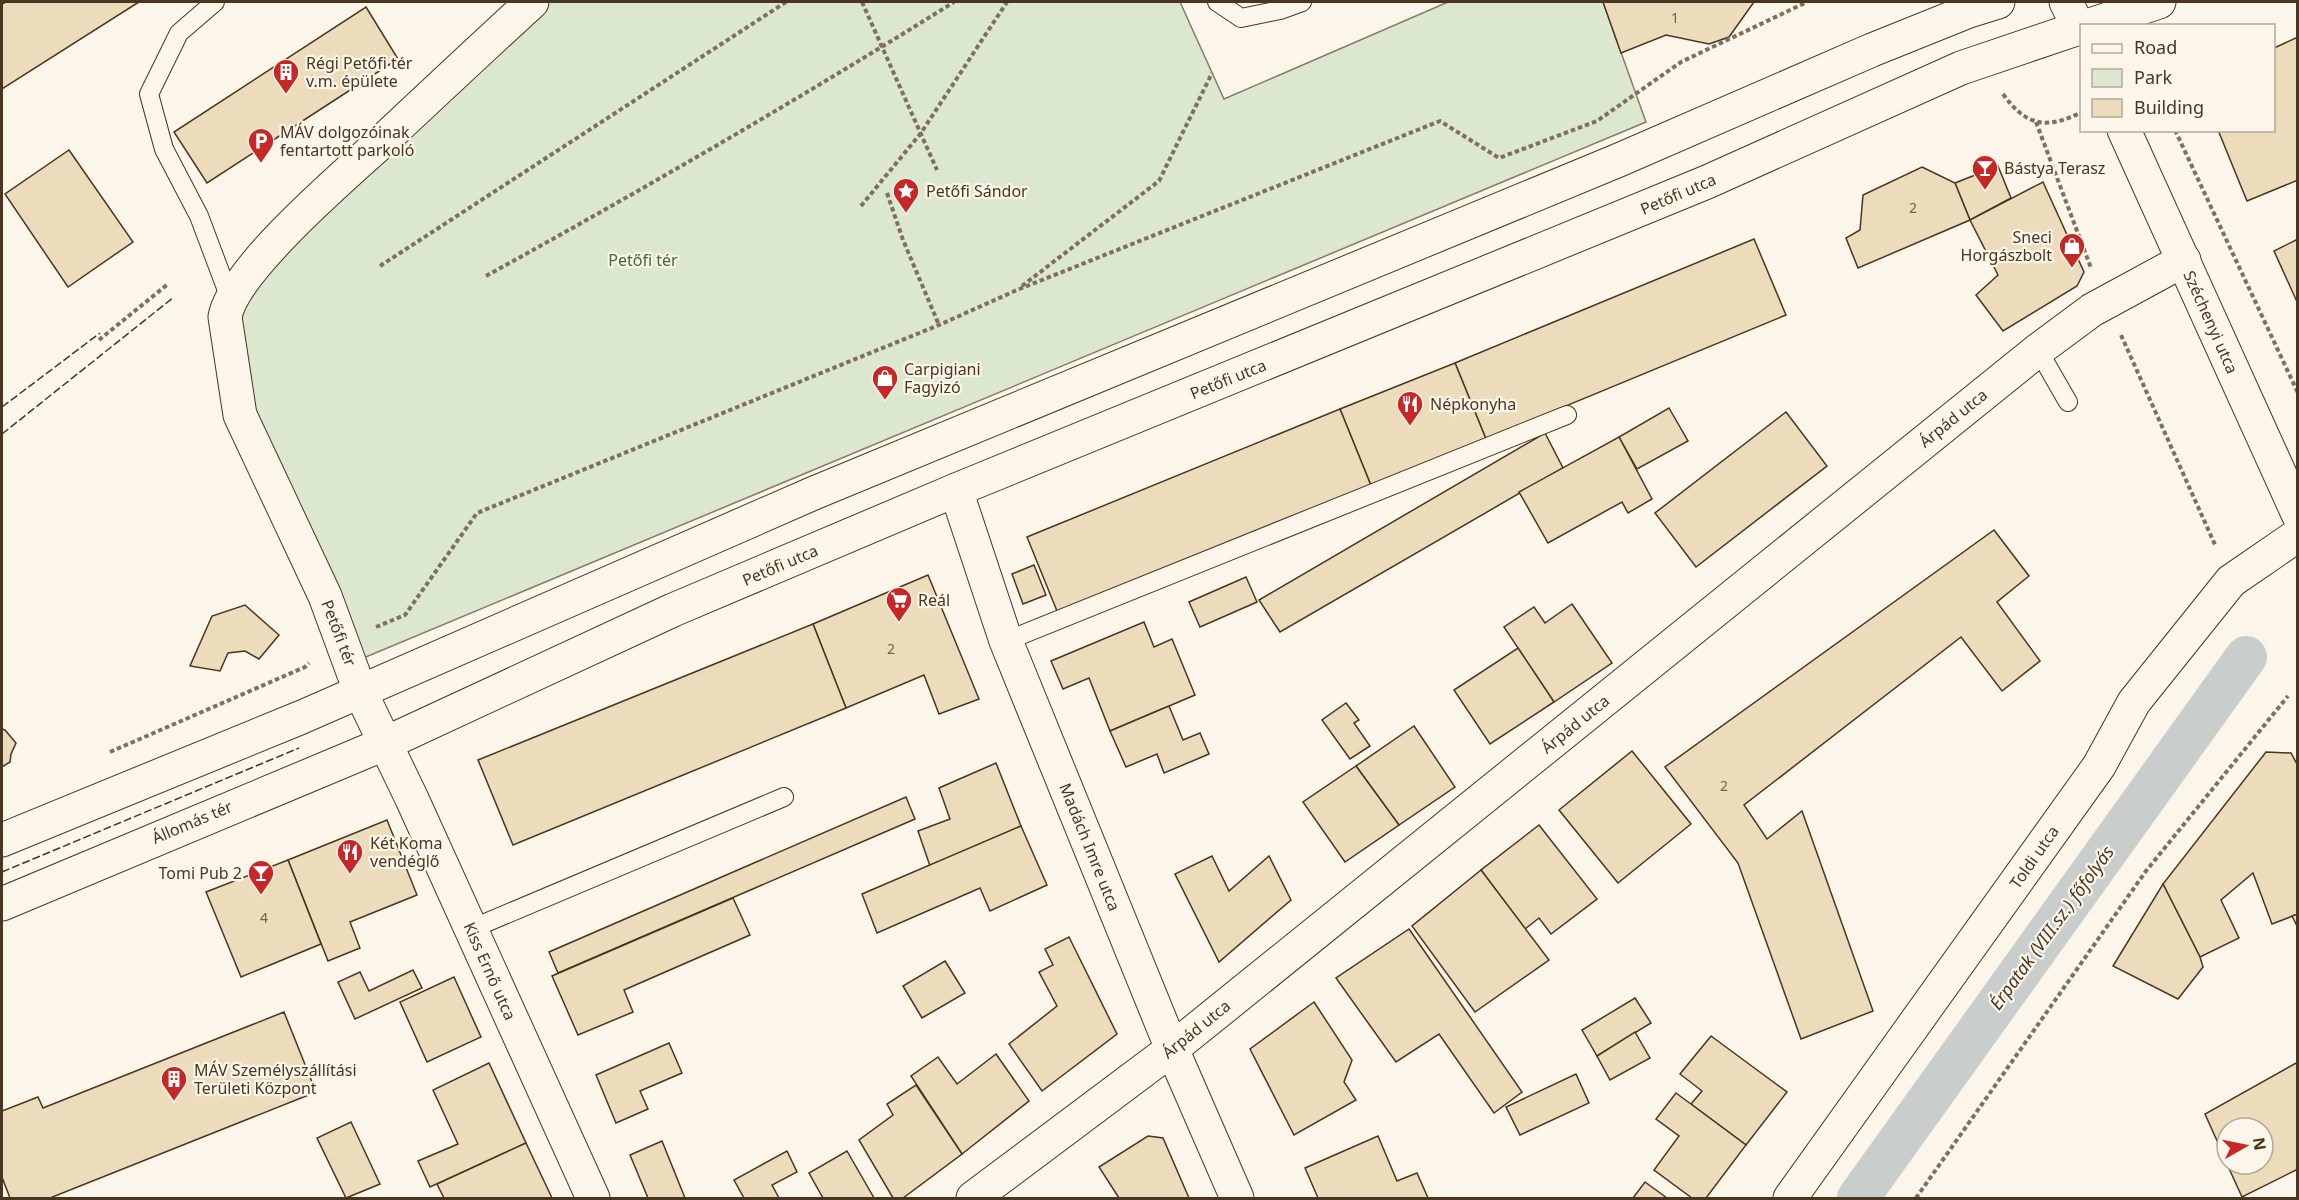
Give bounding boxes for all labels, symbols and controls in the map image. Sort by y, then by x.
house number: 1 [1671,8,1679,27]
legend [2080,24,2275,132]
text: Road [2134,35,2177,59]
place label: Régi Petőfi tér v.m. épülete [306,52,413,92]
building icon: Régi Petőfi tér v.m. épülete [271,57,301,95]
text: Park [2134,65,2172,89]
text: Building [2134,95,2204,119]
place label: MÁV dolgozóinak fentartott parkoló [280,121,414,161]
parking icon: MÁV dolgozóinak fentartott parkoló [246,126,276,164]
bar icon: Bástya Terasz [1970,153,2000,191]
place label: Bástya Terasz [2004,157,2105,179]
street label: Petőfi utca [1637,168,1719,220]
place icon: Petőfi Sándor [891,176,921,214]
place label: Petőfi Sándor [926,180,1028,202]
house number: 2 [1909,198,1917,217]
place label: Sneci Horgászbolt [1961,226,2052,266]
shop icon: Sneci Horgászbolt [2057,231,2087,269]
park label: Petőfi tér [608,249,678,271]
street label: Széchenyi utca [2178,267,2244,377]
street label: Petőfi utca [1187,354,1269,404]
place label: Carpigiani Fagyizó [904,358,981,398]
shop icon: Carpigiani Fagyizó [870,363,900,401]
street label: Árpád utca [1914,384,1992,452]
restaurant icon: Népkonyha [1395,389,1425,427]
place label: Népkonyha [1430,393,1516,415]
street label: Petőfi utca [739,539,821,591]
supermarket icon: Reál [884,585,914,623]
place label: Reál [918,589,950,611]
street label: Petőfi tér [316,597,362,670]
house number: 2 [887,639,895,658]
street label: Árpád utca [1536,690,1614,758]
house number: 2 [1720,776,1728,795]
street label: Madách Imre utca [1054,780,1126,914]
street label: Állomás tér [148,795,236,849]
street label: Toldi utca [2004,821,2064,893]
place label: Két Koma vendéglő [370,832,442,872]
restaurant icon: Két Koma vendéglő [335,837,365,875]
water label: Érpatak (VIII.sz.) főfolyás [1984,840,2119,1014]
bar icon: Tomi Pub 2 [246,858,276,896]
place label: Tomi Pub 2 [159,862,242,884]
house number: 4 [260,908,268,927]
street label: Kiss Ernő utca [459,919,521,1023]
street label: Árpád utca [1157,995,1235,1063]
place label: MÁV Személyszállítási Területi Központ [194,1059,357,1099]
building icon: MÁV Személyszállítási Területi Központ [159,1064,189,1102]
north arrow [2215,1116,2275,1176]
text: N [2248,1136,2272,1152]

